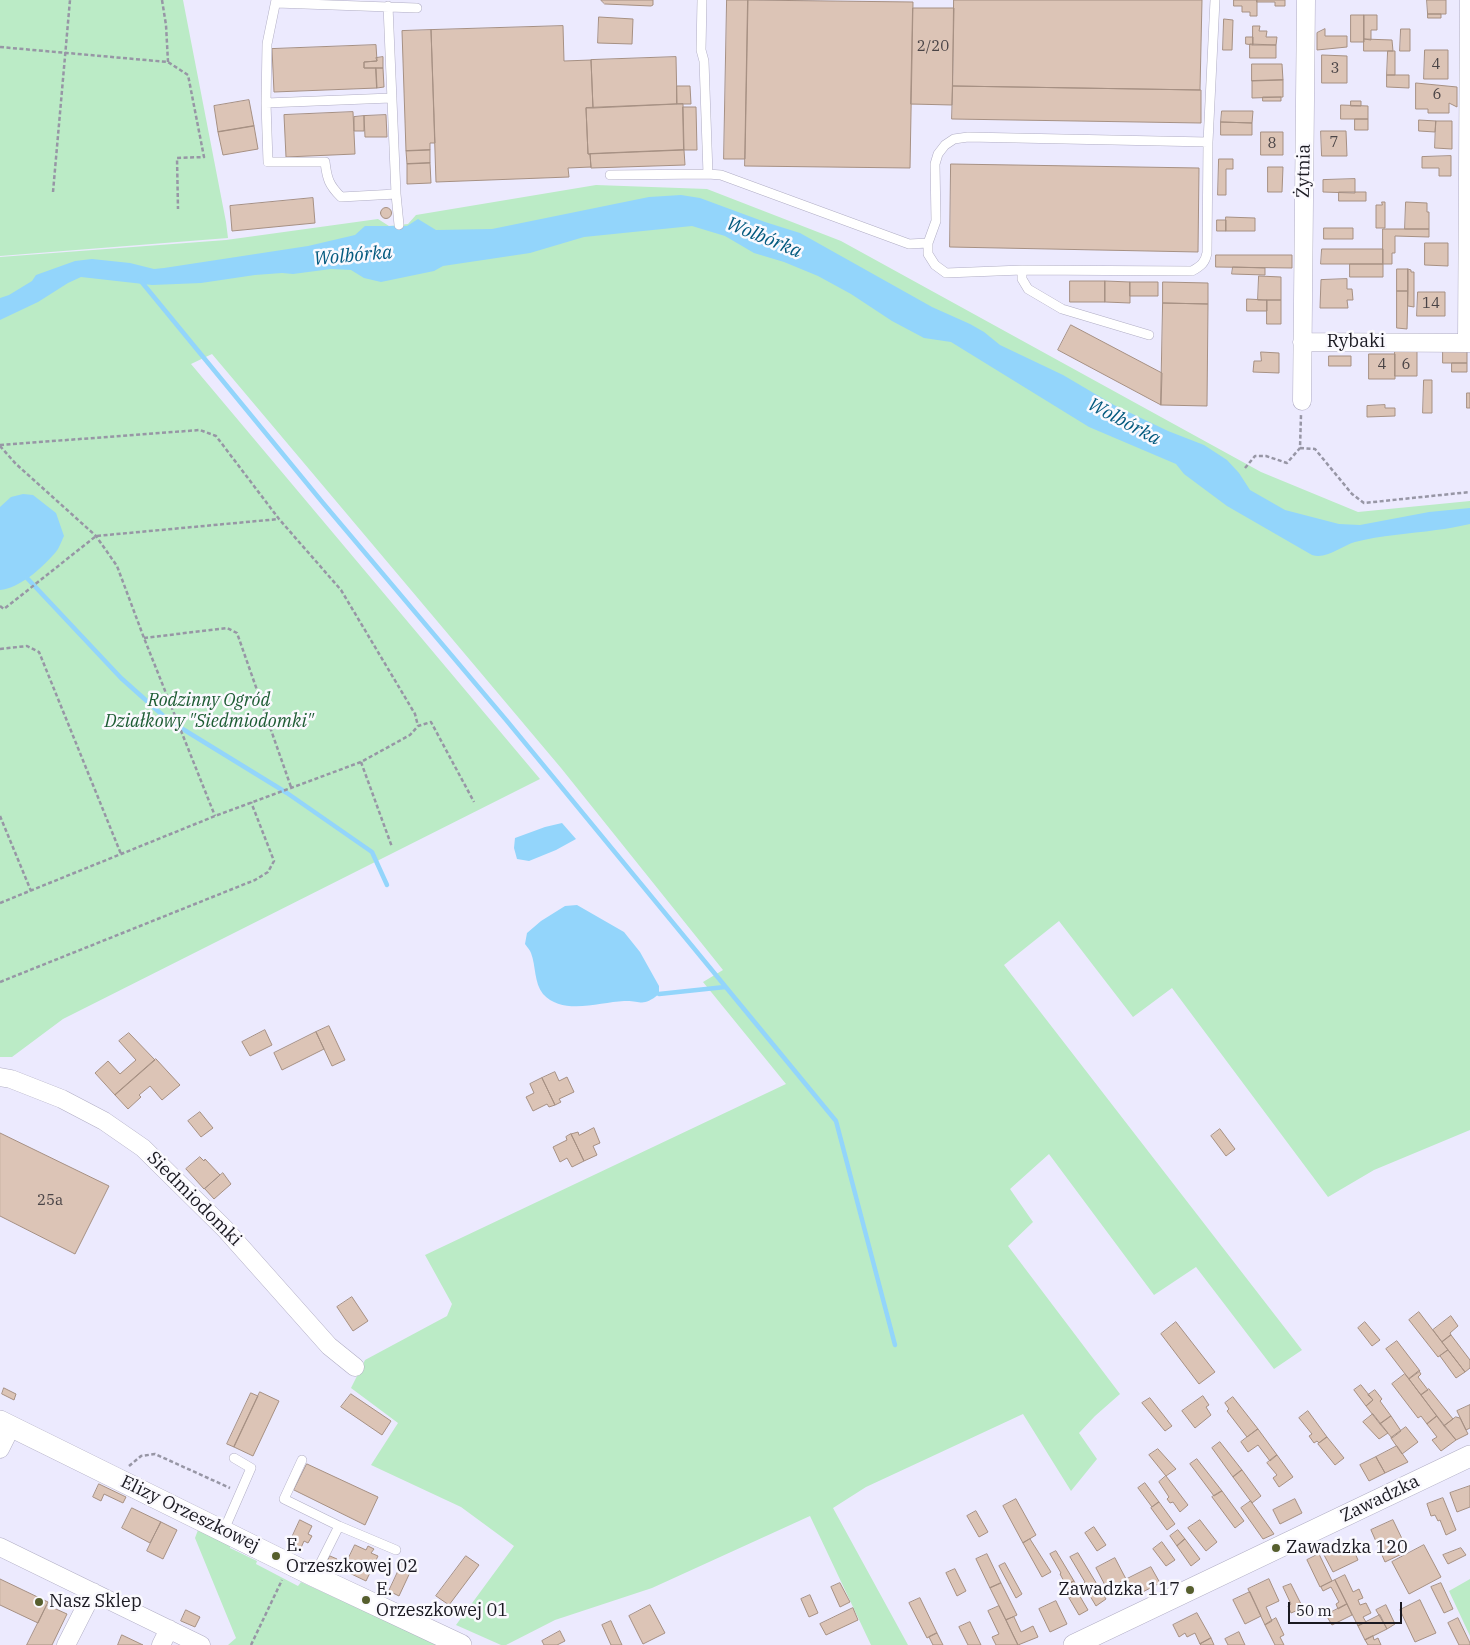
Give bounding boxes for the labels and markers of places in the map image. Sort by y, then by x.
place label: E. Orzeszkowej 02 [286,1535,418,1578]
place label: Zawadzka 120 [1286,1537,1408,1559]
marker: Zawadzka 120 [1270,1542,1282,1554]
marker: E. Orzeszkowej 02 [270,1550,282,1562]
place label: E. Orzeszkowej 01 [376,1579,508,1622]
place label: Zawadzka 117 [1058,1579,1180,1601]
marker: Zawadzka 117 [1184,1584,1196,1596]
place label: Nasz Sklep [49,1591,142,1613]
marker: E. Orzeszkowej 01 [360,1594,372,1606]
marker: Nasz Sklep [33,1596,45,1608]

